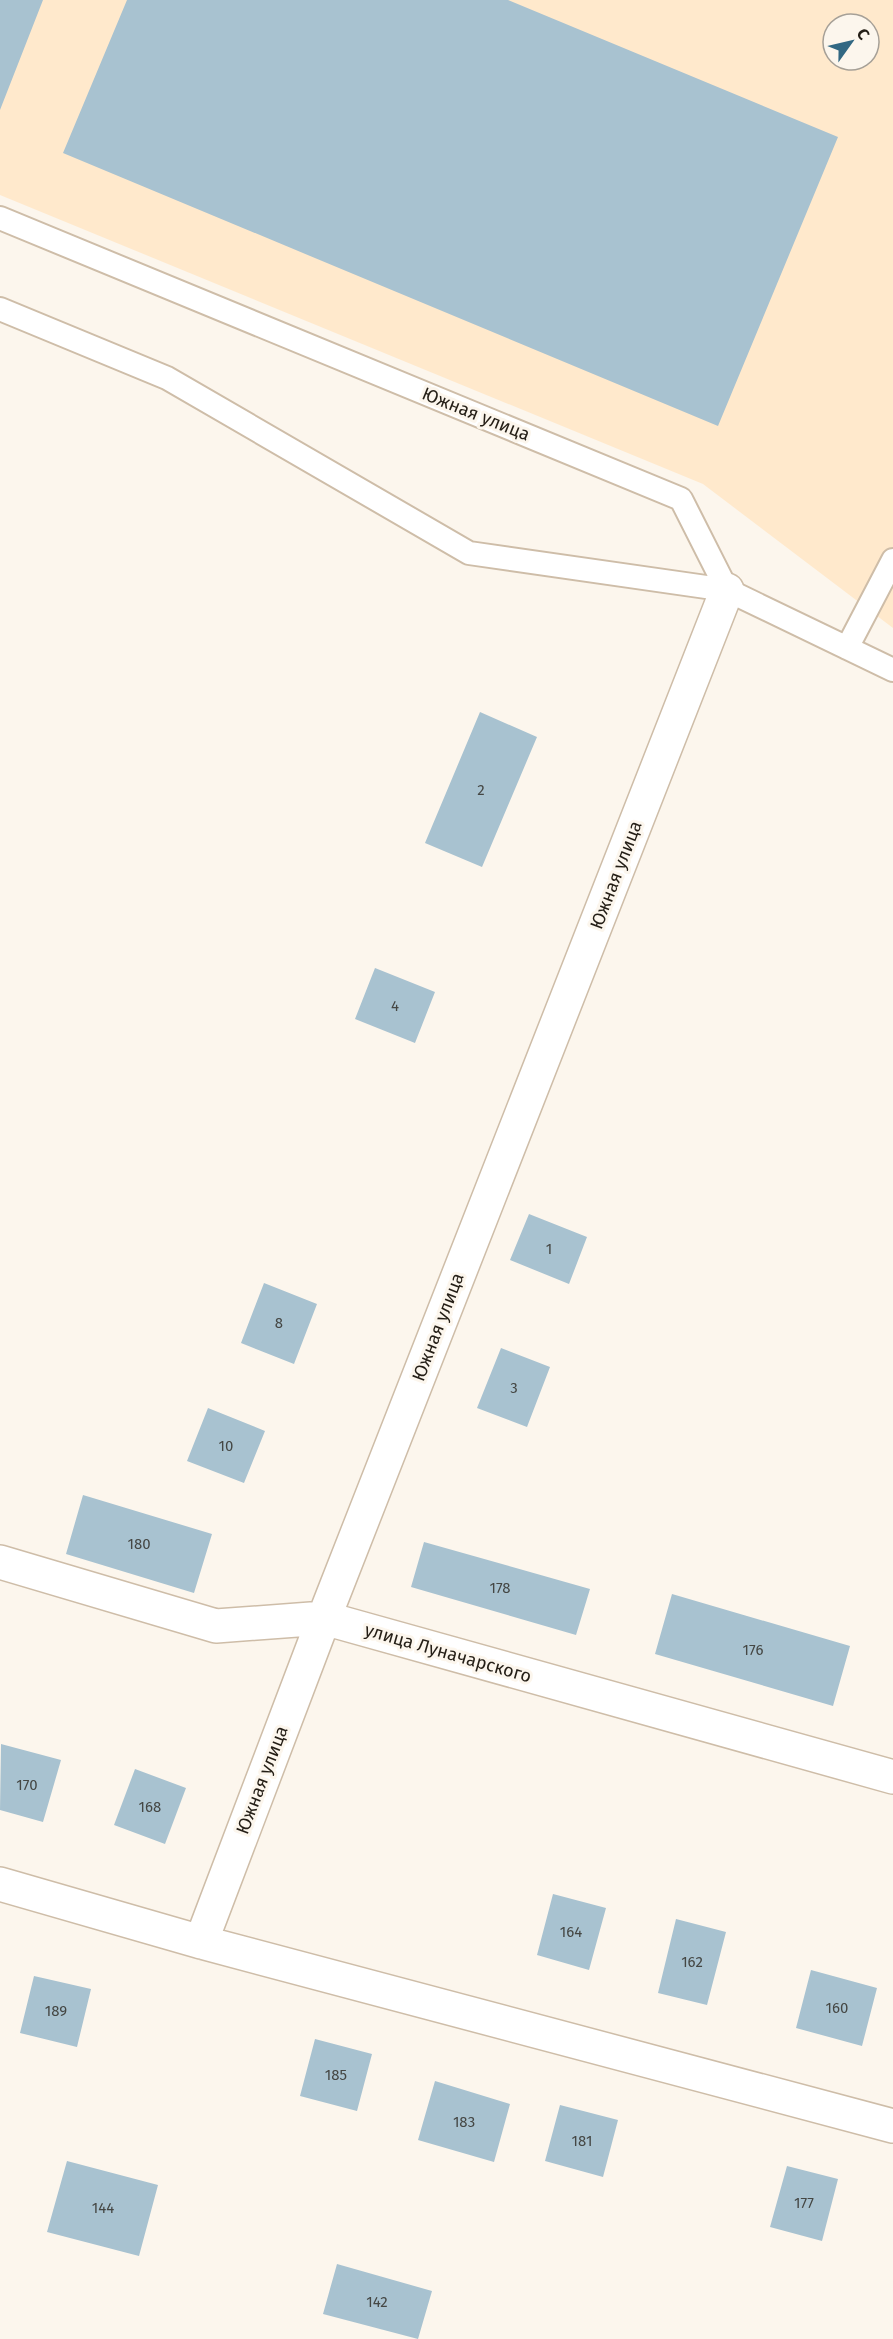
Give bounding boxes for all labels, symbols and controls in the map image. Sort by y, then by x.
north arrow [821,12,881,72]
text: С [853,25,874,44]
street label: Южная улица [419,382,533,446]
house number: 2 [477,781,485,799]
street label: Южная улица [585,818,647,932]
house number: 4 [391,997,399,1015]
house number: 1 [546,1240,552,1258]
street label: Южная улица [407,1270,469,1384]
house number: 8 [275,1314,283,1332]
house number: 3 [510,1379,518,1397]
house number: 10 [219,1437,233,1455]
house number: 180 [127,1535,151,1553]
house number: 178 [489,1579,511,1597]
street label: улица Луначарского [362,1619,534,1687]
house number: 176 [743,1641,763,1659]
street label: Южная улица [231,1723,293,1837]
house number: 170 [16,1776,38,1794]
house number: 168 [139,1798,161,1816]
house number: 164 [560,1923,582,1941]
house number: 162 [681,1953,703,1971]
house number: 160 [826,1999,848,2017]
house number: 189 [45,2002,67,2020]
house number: 185 [325,2066,347,2084]
house number: 183 [453,2113,475,2131]
house number: 181 [572,2132,592,2150]
house number: 177 [794,2194,814,2212]
house number: 144 [92,2199,114,2217]
house number: 142 [366,2293,388,2311]

